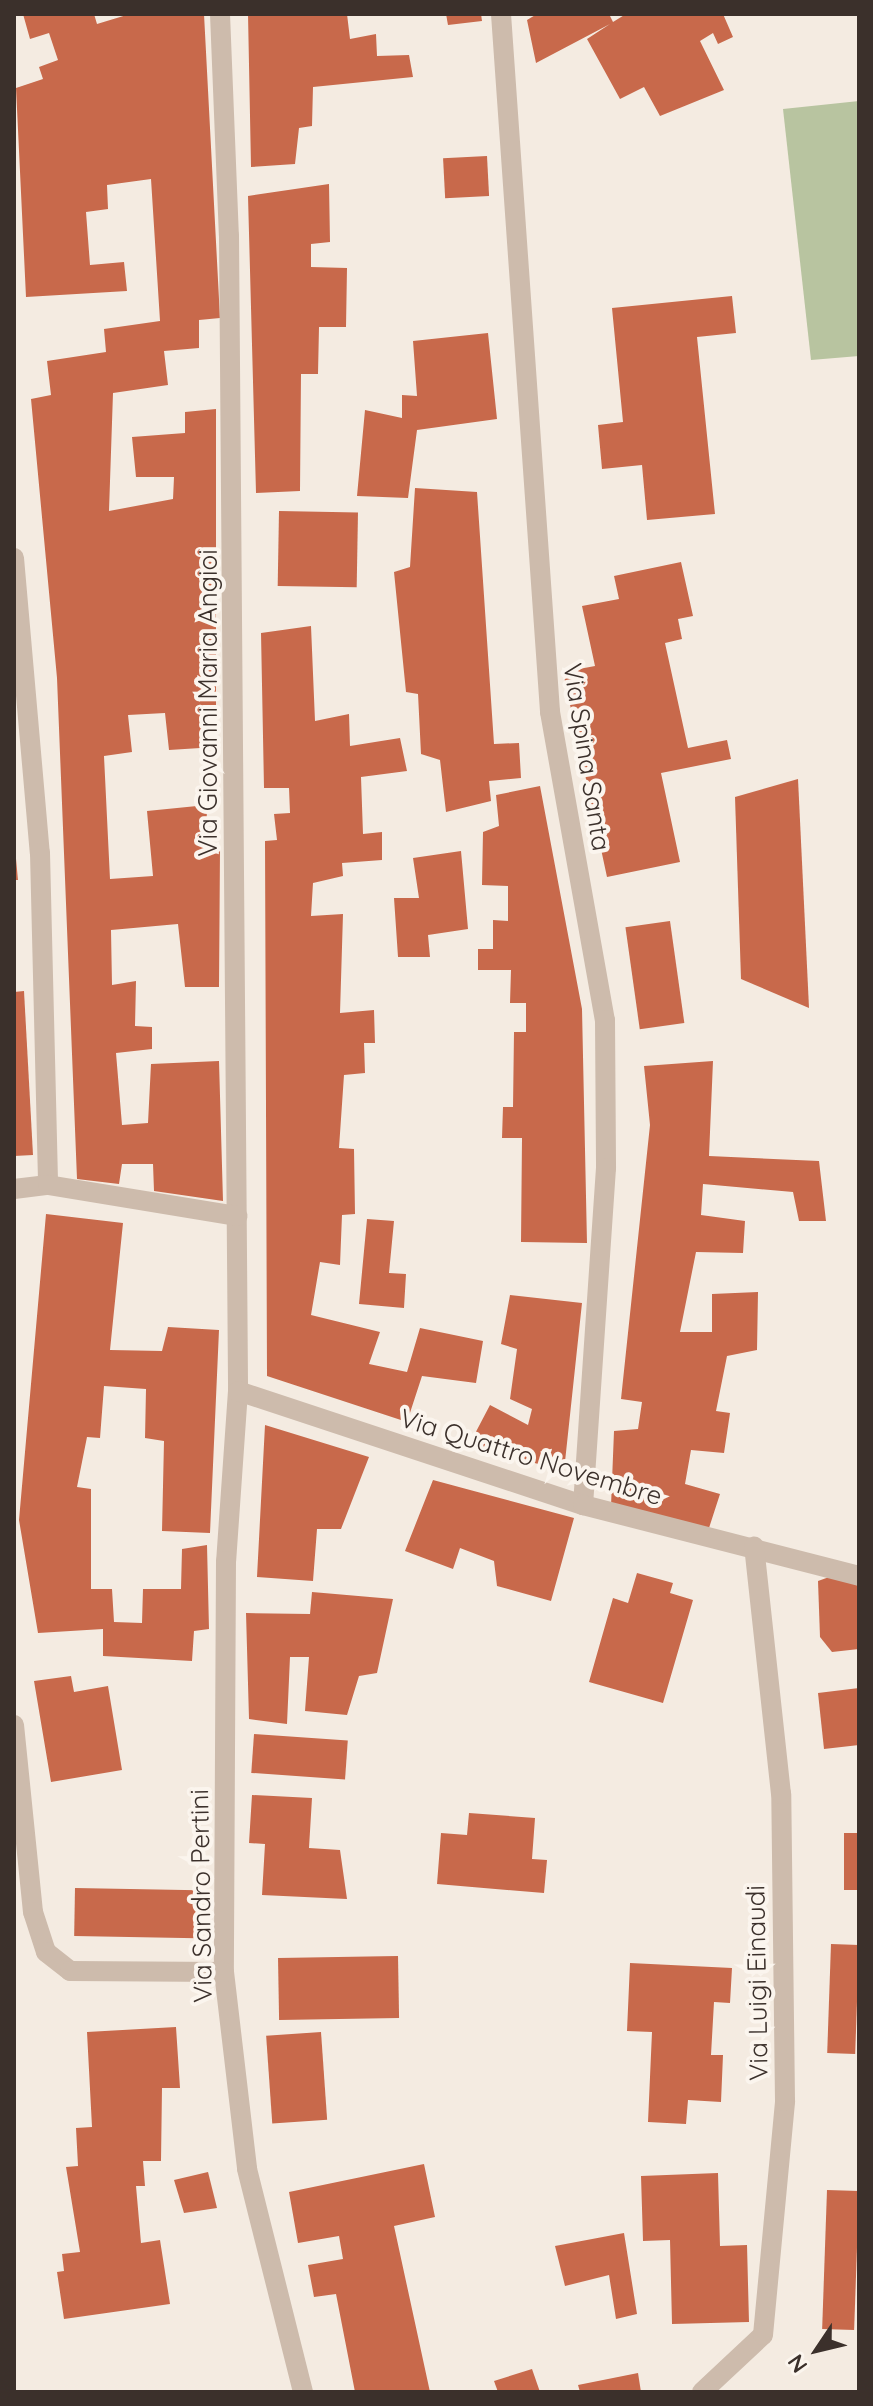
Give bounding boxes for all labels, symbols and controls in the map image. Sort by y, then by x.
street label: Via Giovanni Maria Angioi [192,549,224,857]
street label: Via Spina Santa [557,661,617,853]
street label: Via Quattro Novembre [396,1402,666,1512]
street label: Via Sandro Pertini [184,1789,218,2003]
street label: Via Luigi Einaudi [740,1885,774,2081]
north arrow [777,2310,857,2390]
text: N [781,2349,813,2378]

